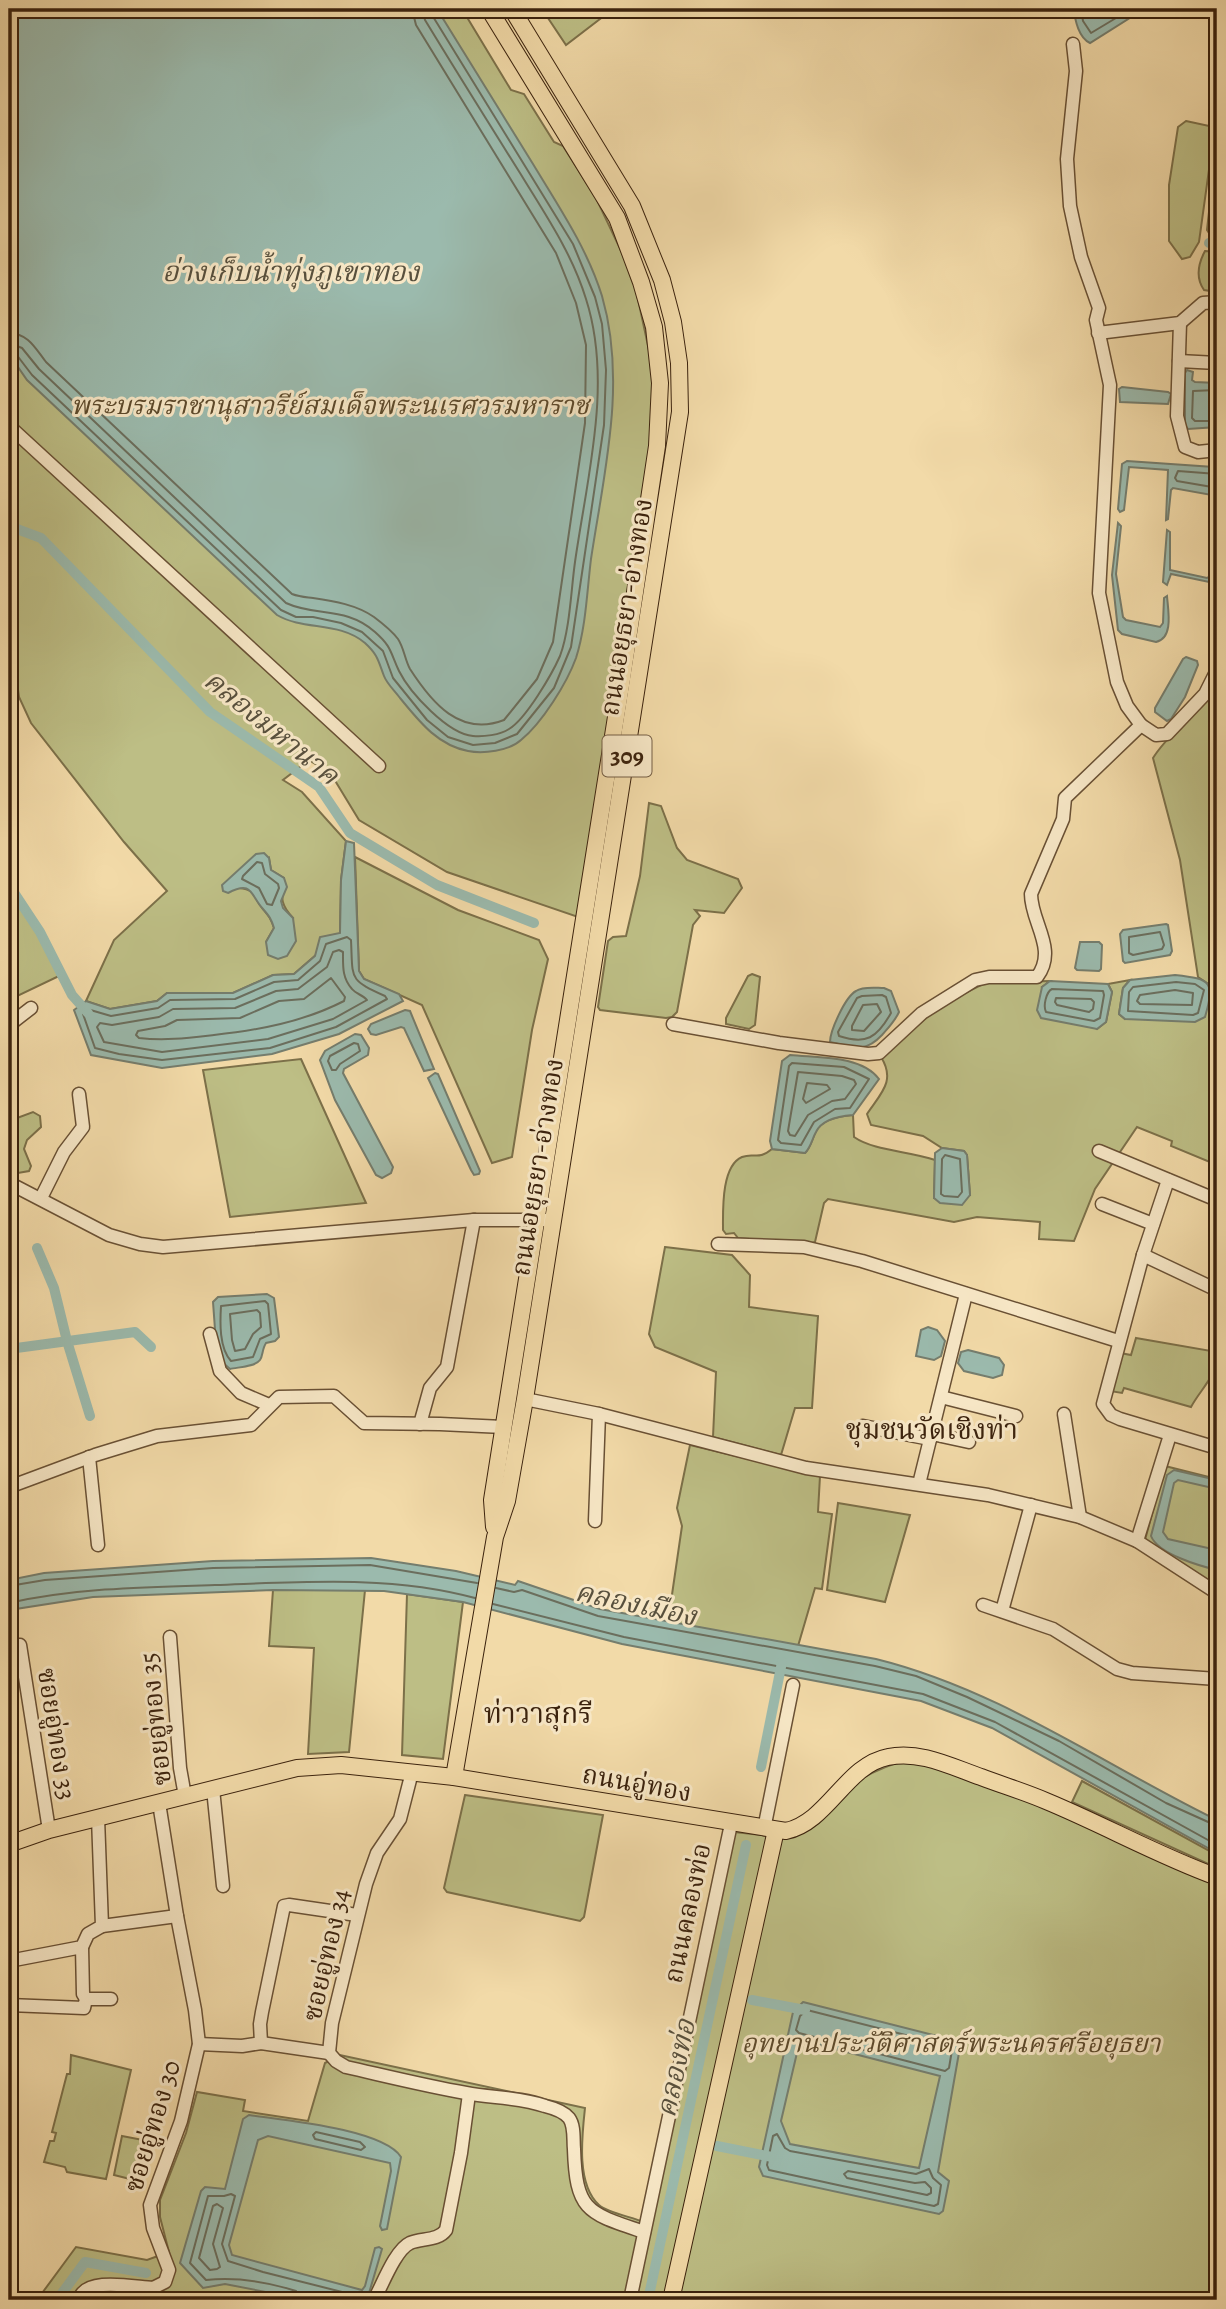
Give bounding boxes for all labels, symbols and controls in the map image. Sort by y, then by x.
water label: อ่างเก็บน้ำทุ่งภูเขาทอง [162,251,421,291]
park label: พระบรมราชานุสาวรีย์สมเด็จพระนเรศวรมหาราช [71,388,592,423]
street label: ถนนอยุธยา-อ่างทอง [592,496,661,718]
water label: คลองมหานาค [196,662,348,795]
road number: 309 [602,736,652,776]
street label: ถนนอยุธยา-อ่างทอง [503,1056,572,1278]
district label: ชุมชนวัดเชิงท่า [846,1411,1018,1449]
water label: คลองเมือง [572,1573,701,1636]
street label: ซอยอู่ทอง 35 [131,1651,180,1787]
street label: ซอยอู่ทอง 33 [29,1665,84,1803]
district label: ท่าวาสุกรี [484,1695,592,1733]
street label: ถนนอู่ทอง [580,1757,694,1810]
street label: ถนนคลองท่อ [656,1840,719,1986]
street label: ซอยอู่ทอง 34 [294,1886,359,2025]
water label: คลองท่อ [647,2014,705,2121]
park label: อุทยานประวัติศาสตร์พระนครศรีอยุธยา [742,2026,1162,2061]
street label: ซอยอู่ทอง 30 [116,2056,189,2197]

